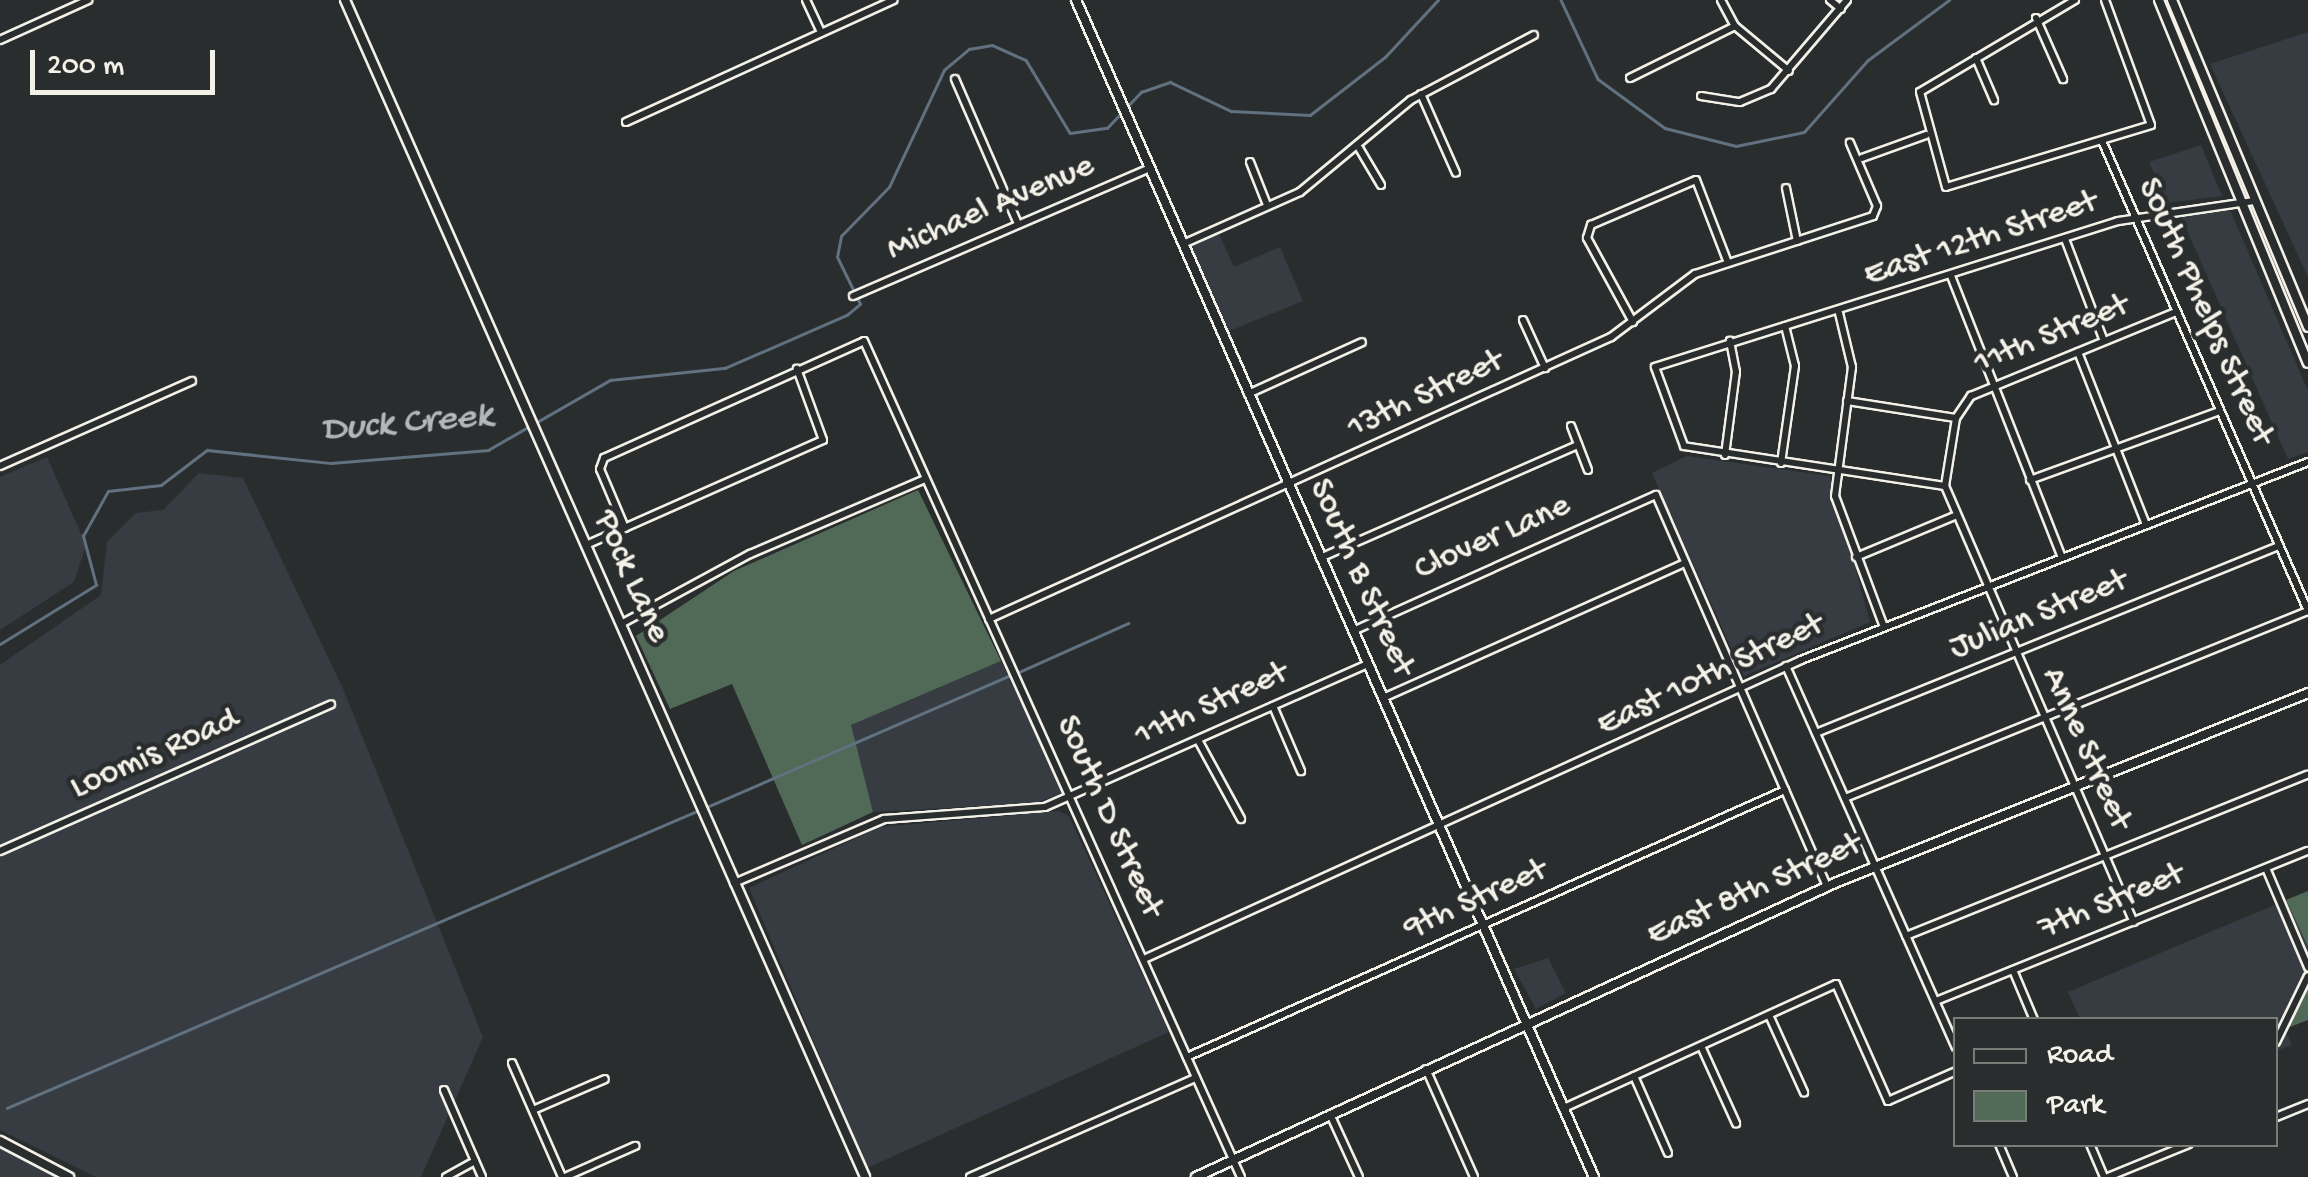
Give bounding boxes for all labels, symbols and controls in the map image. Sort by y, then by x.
scale bar [35,30,220,92]
text: 200 m [47,50,124,85]
street label: Michael Avenue [881,146,1101,272]
street label: South Phelps Street [2126,172,2282,452]
street label: East 12th Street [1859,183,2103,297]
street label: 11th Street [1969,286,2135,386]
street label: 13th Street [1341,342,1511,450]
water label: Duck Creek [320,395,494,455]
street label: South B Street [1298,473,1422,683]
street label: Clover Lane [1409,486,1577,592]
street label: Pock Lane [582,504,678,650]
street label: Julian Street [1944,561,2134,671]
street label: East 10th Street [1591,605,1831,747]
street label: 11th Street [1129,654,1295,758]
street label: Anne Street [2031,661,2139,837]
street label: Loomis Road [65,699,245,811]
street label: South D Street [1045,710,1171,924]
street label: East 8th Street [1641,825,1869,957]
street label: 9th Street [1398,851,1554,951]
street label: 7th Street [2033,855,2191,951]
legend [1953,1017,2278,1147]
text: Road [2047,1039,2113,1074]
text: Park [2047,1089,2104,1124]

